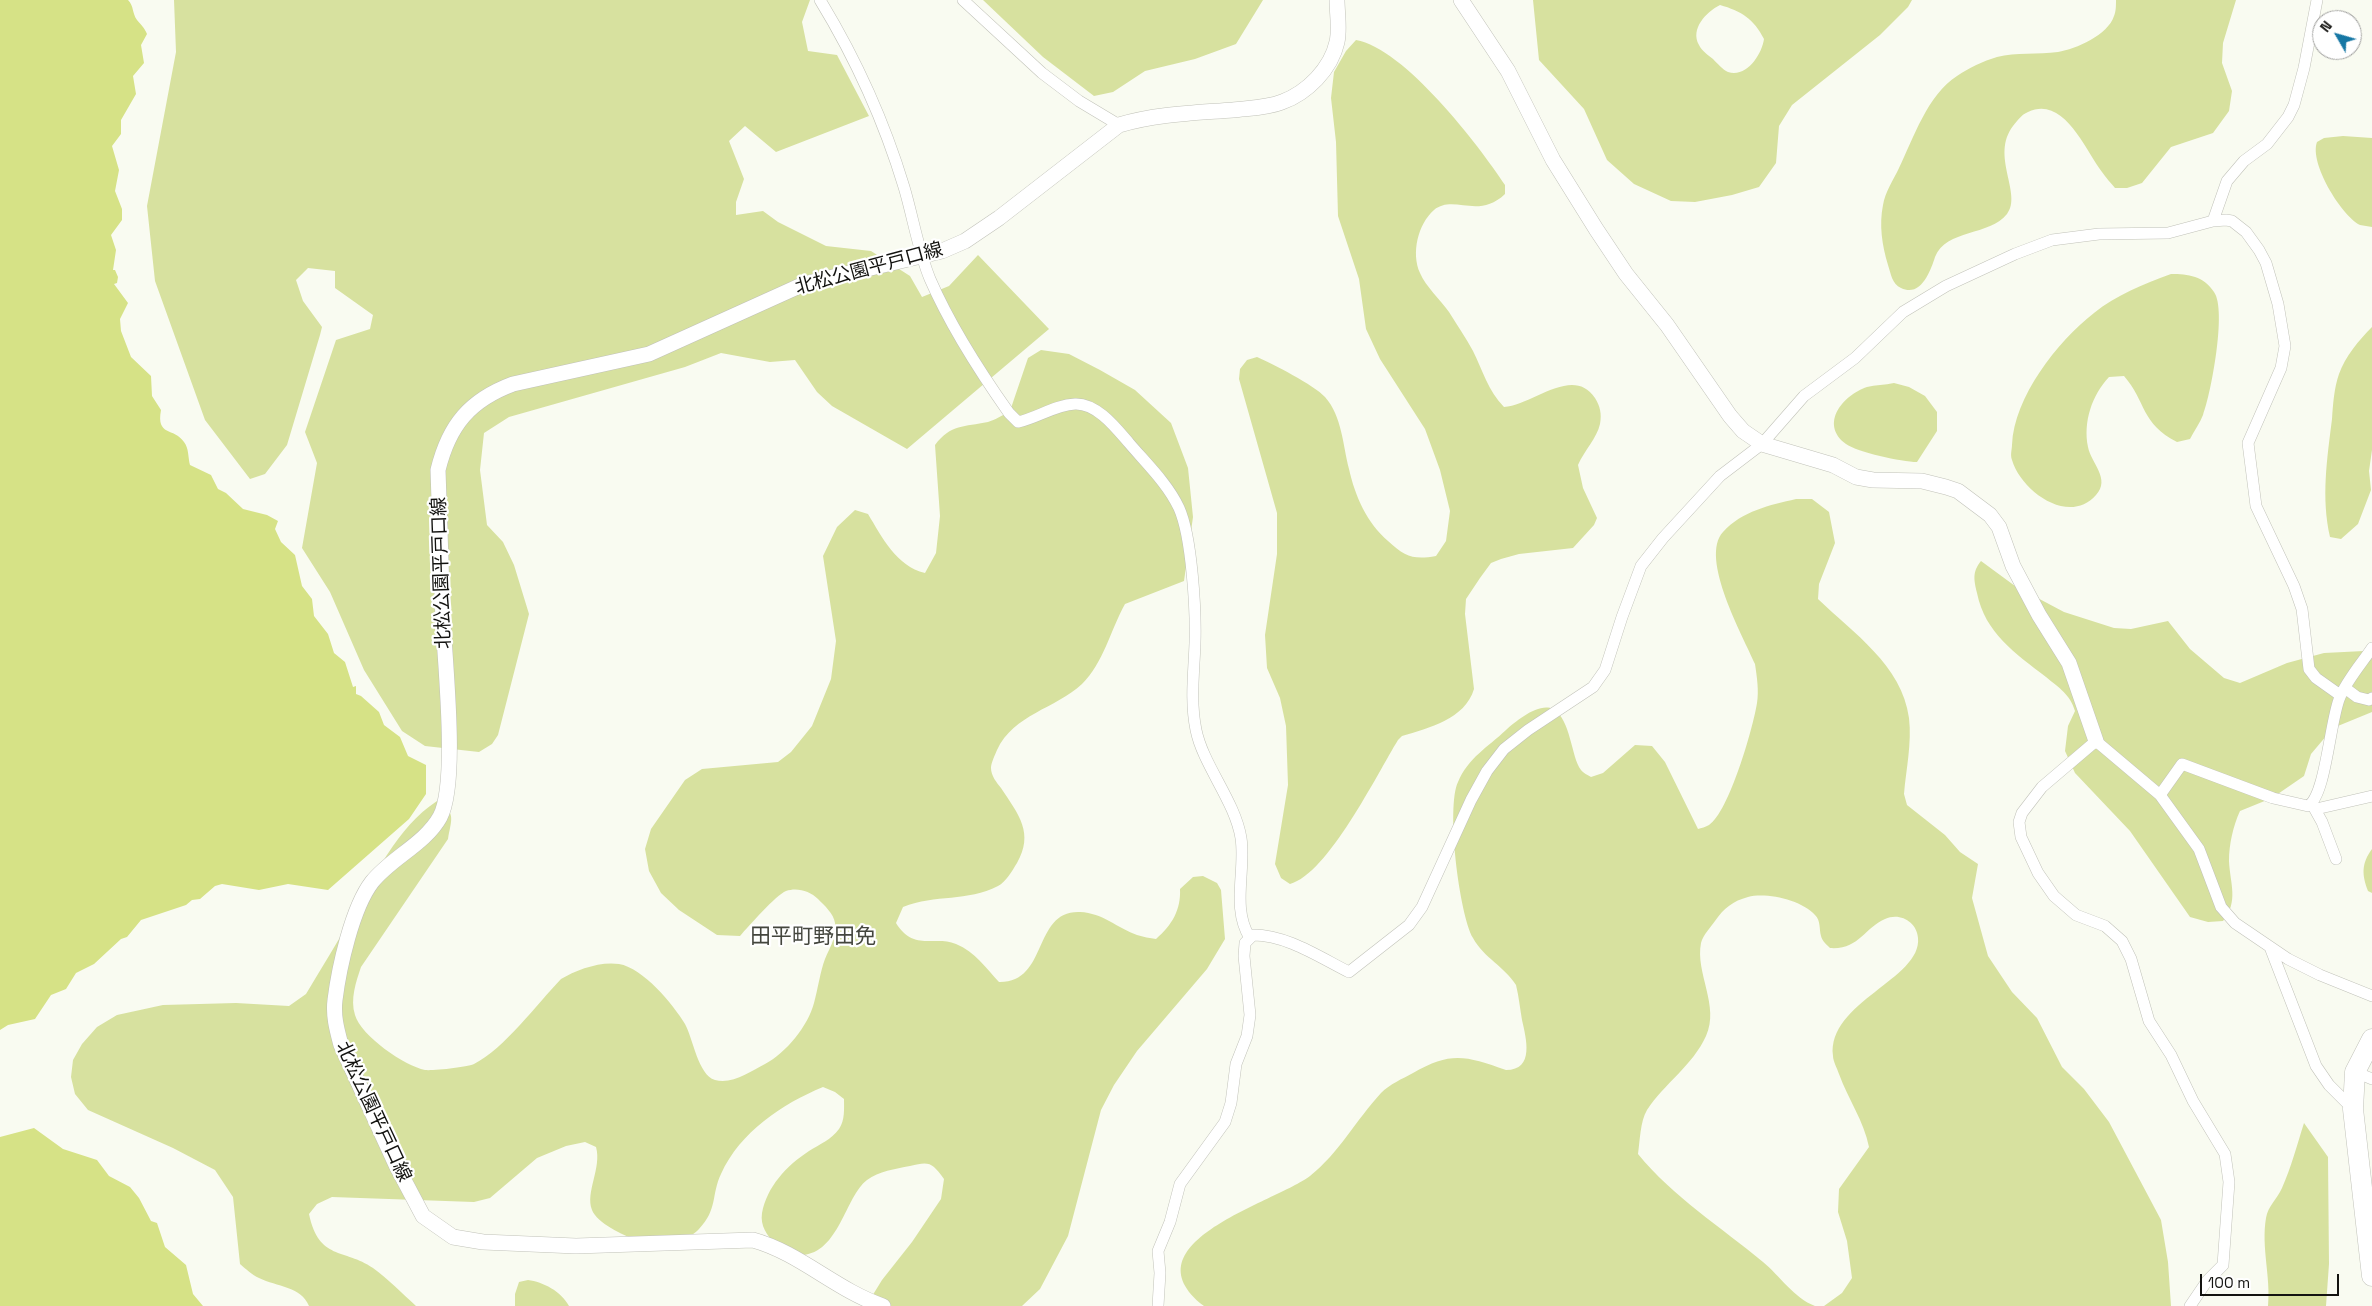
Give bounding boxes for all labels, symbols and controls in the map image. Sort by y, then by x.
north arrow [2312,10,2362,60]
text: N [2316,17,2336,36]
street label: 北松公園平戸口線 [793,238,945,300]
street label: 北松公園平戸口線 [428,497,456,649]
district label: 田平町野田免 [750,924,876,950]
street label: 北松公園平戸口線 [331,1038,415,1186]
scale bar [2202,1264,2341,1296]
text: 100 m [2208,1273,2250,1292]

